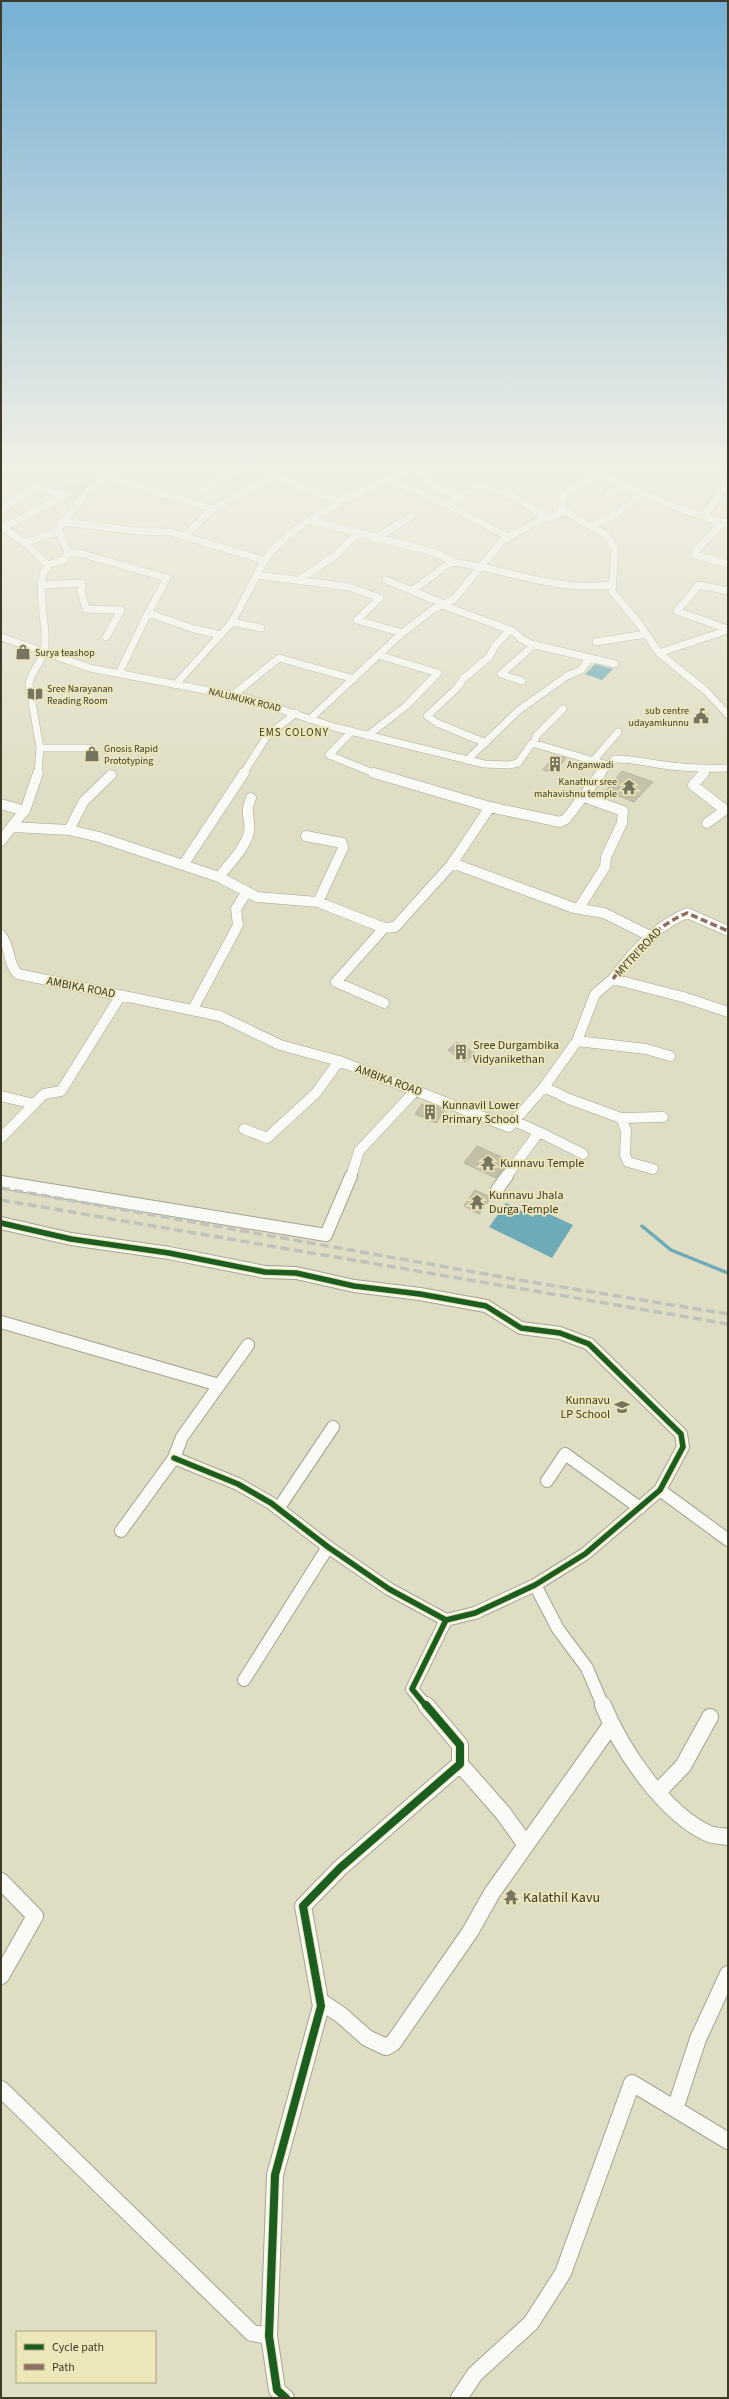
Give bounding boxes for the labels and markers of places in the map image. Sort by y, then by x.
shop icon: Surya teashop [14,643,32,661]
place label: Surya teashop [35,646,95,660]
place label: Sree Narayanan Reading Room [47,682,113,708]
library icon: Sree Narayanan Reading Room [26,685,44,703]
place label: sub centre udayamkunnu [629,704,689,730]
public building icon: sub centre udayamkunnu [692,707,710,725]
place label: Gnosis Rapid Prototyping [104,742,158,768]
shop icon: Gnosis Rapid Prototyping [83,745,101,763]
building icon: Anganwadi [546,755,564,773]
place label: Anganwadi [567,758,613,772]
place label: Kanathur sree mahavishnu temple [534,775,617,801]
temple icon: Kanathur sree mahavishnu temple [620,778,638,796]
place label: Sree Durgambika Vidyanikethan [473,1037,559,1068]
building icon: Sree Durgambika Vidyanikethan [452,1043,470,1061]
place label: Kunnavil Lower Primary School [442,1097,520,1128]
building icon: Kunnavil Lower Primary School [421,1103,439,1121]
temple icon: Kunnavu Temple [479,1154,497,1172]
place label: Kunnavu Temple [500,1155,584,1172]
place label: Kunnavu Jhala Durga Temple [489,1187,563,1218]
temple icon: Kunnavu Jhala Durga Temple [468,1193,486,1211]
place label: Kunnavu LP School [560,1392,610,1423]
school or university icon: Kunnavu LP School [613,1398,631,1416]
temple icon: Kalathil Kavu [502,1888,520,1906]
place label: Kalathil Kavu [523,1888,600,1908]

